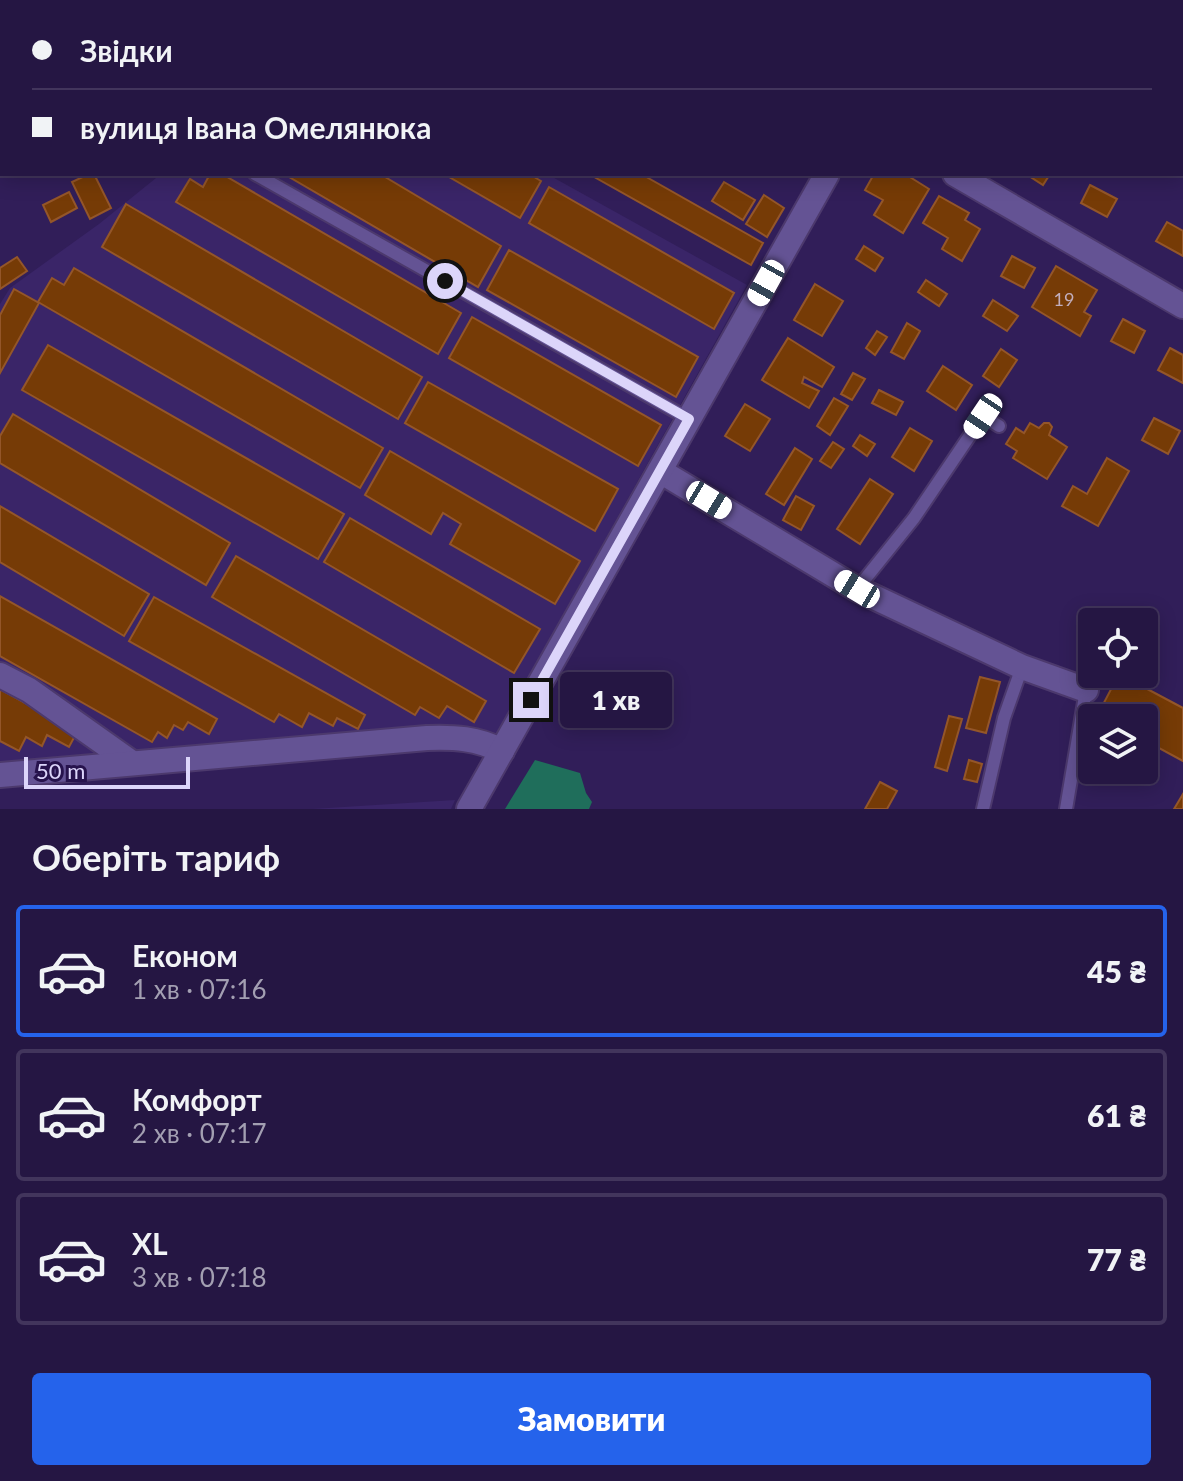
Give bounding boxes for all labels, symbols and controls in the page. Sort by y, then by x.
text: Звідки [80,32,173,68]
text: вулиця Івана Омелянюка [80,109,431,145]
car [744,256,788,310]
route start [427,263,463,299]
house number: 19 [1054,288,1074,310]
car [960,389,1006,443]
car [682,477,736,523]
car [830,566,884,612]
map controls [1078,608,1158,784]
button: locate [1078,608,1158,688]
callout: 1 хв [559,672,671,728]
route end [513,682,549,718]
text: 1 хв [592,684,640,716]
button: layers [1078,704,1158,784]
scale bar [24,753,190,789]
text: 50 m [36,757,85,784]
text: Оберіть тариф [32,835,280,879]
icon: car [36,935,108,1007]
text: Економ [132,937,238,973]
text: 45 ₴ [1087,953,1147,989]
text: 1 хв · 07:16 [132,973,267,1005]
icon: car [36,1079,108,1151]
text: Комфорт [132,1081,262,1117]
text: 61 ₴ [1087,1097,1147,1133]
text: 2 хв · 07:17 [132,1117,267,1149]
icon: car [36,1223,108,1295]
text: XL [132,1225,168,1261]
text: 77 ₴ [1087,1241,1147,1277]
text: 3 хв · 07:18 [132,1261,267,1293]
button: Замовити [32,1373,1151,1465]

